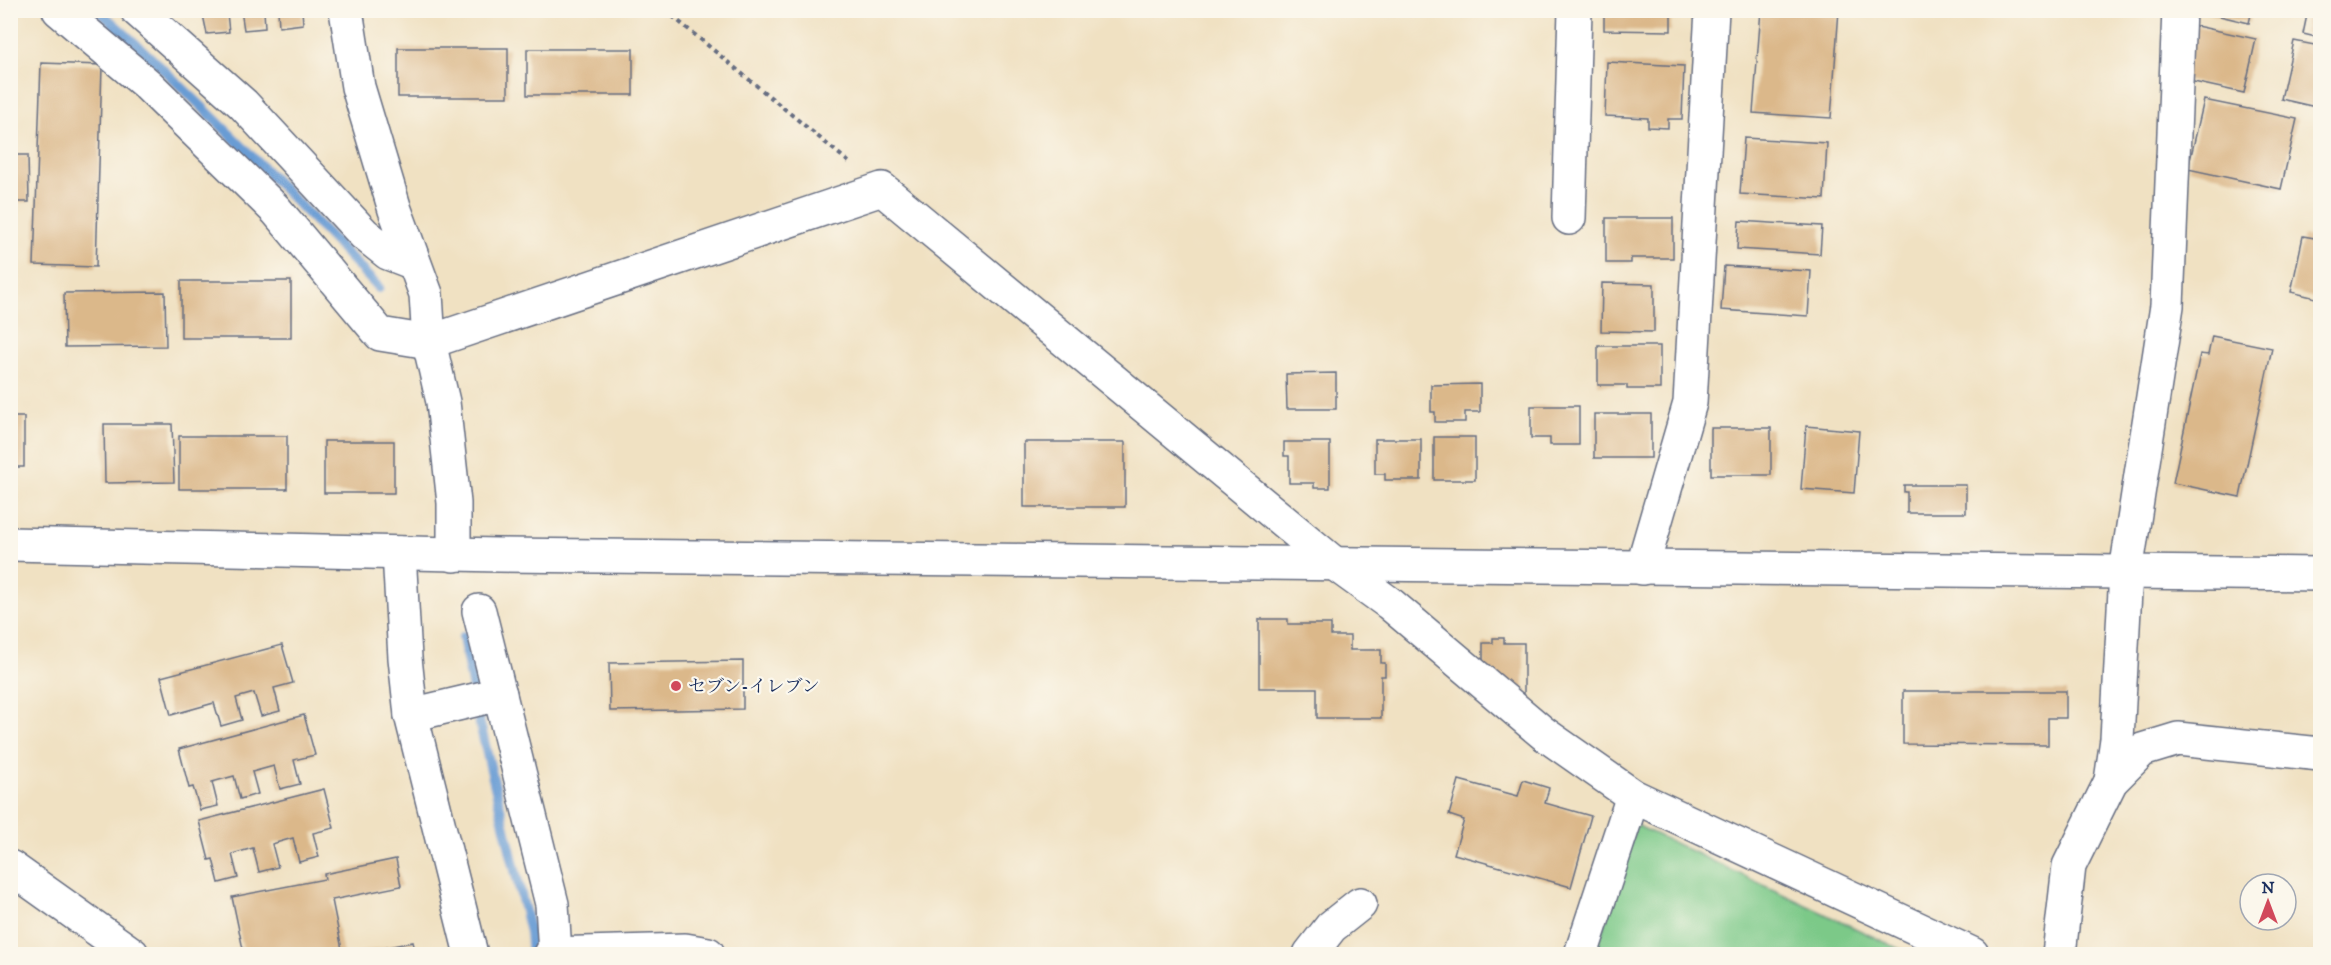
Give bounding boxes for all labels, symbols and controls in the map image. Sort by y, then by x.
place label: セブン-イレブン [688,676,820,698]
marker: セブン-イレブン [669,679,683,693]
north arrow [2238,872,2298,932]
text: N [2261,878,2275,898]

